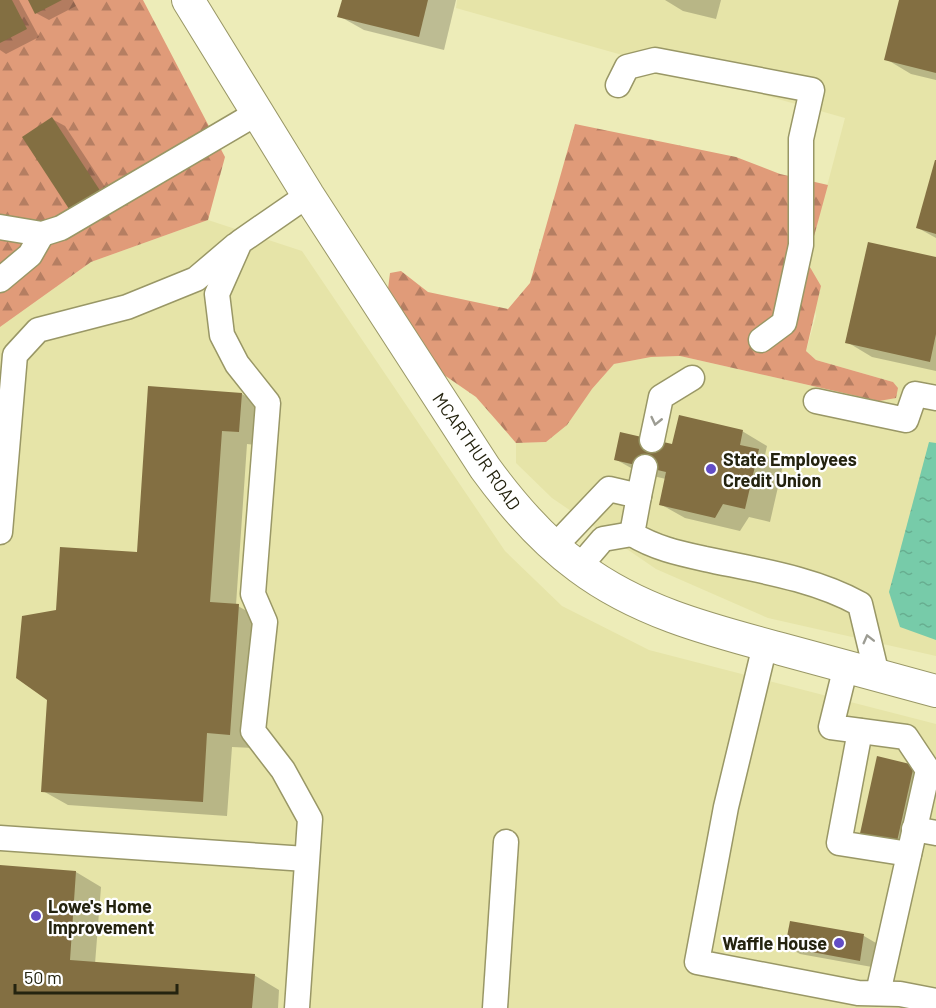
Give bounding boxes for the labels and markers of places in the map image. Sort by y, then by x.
place label: State Employees Credit Union [723,448,857,491]
marker: State Employees Credit Union [704,462,718,476]
place label: Lowe's Home Improvement [48,895,154,938]
marker: Lowe's Home Improvement [29,909,43,923]
place label: Waffle House [722,932,827,954]
marker: Waffle House [832,936,846,950]

